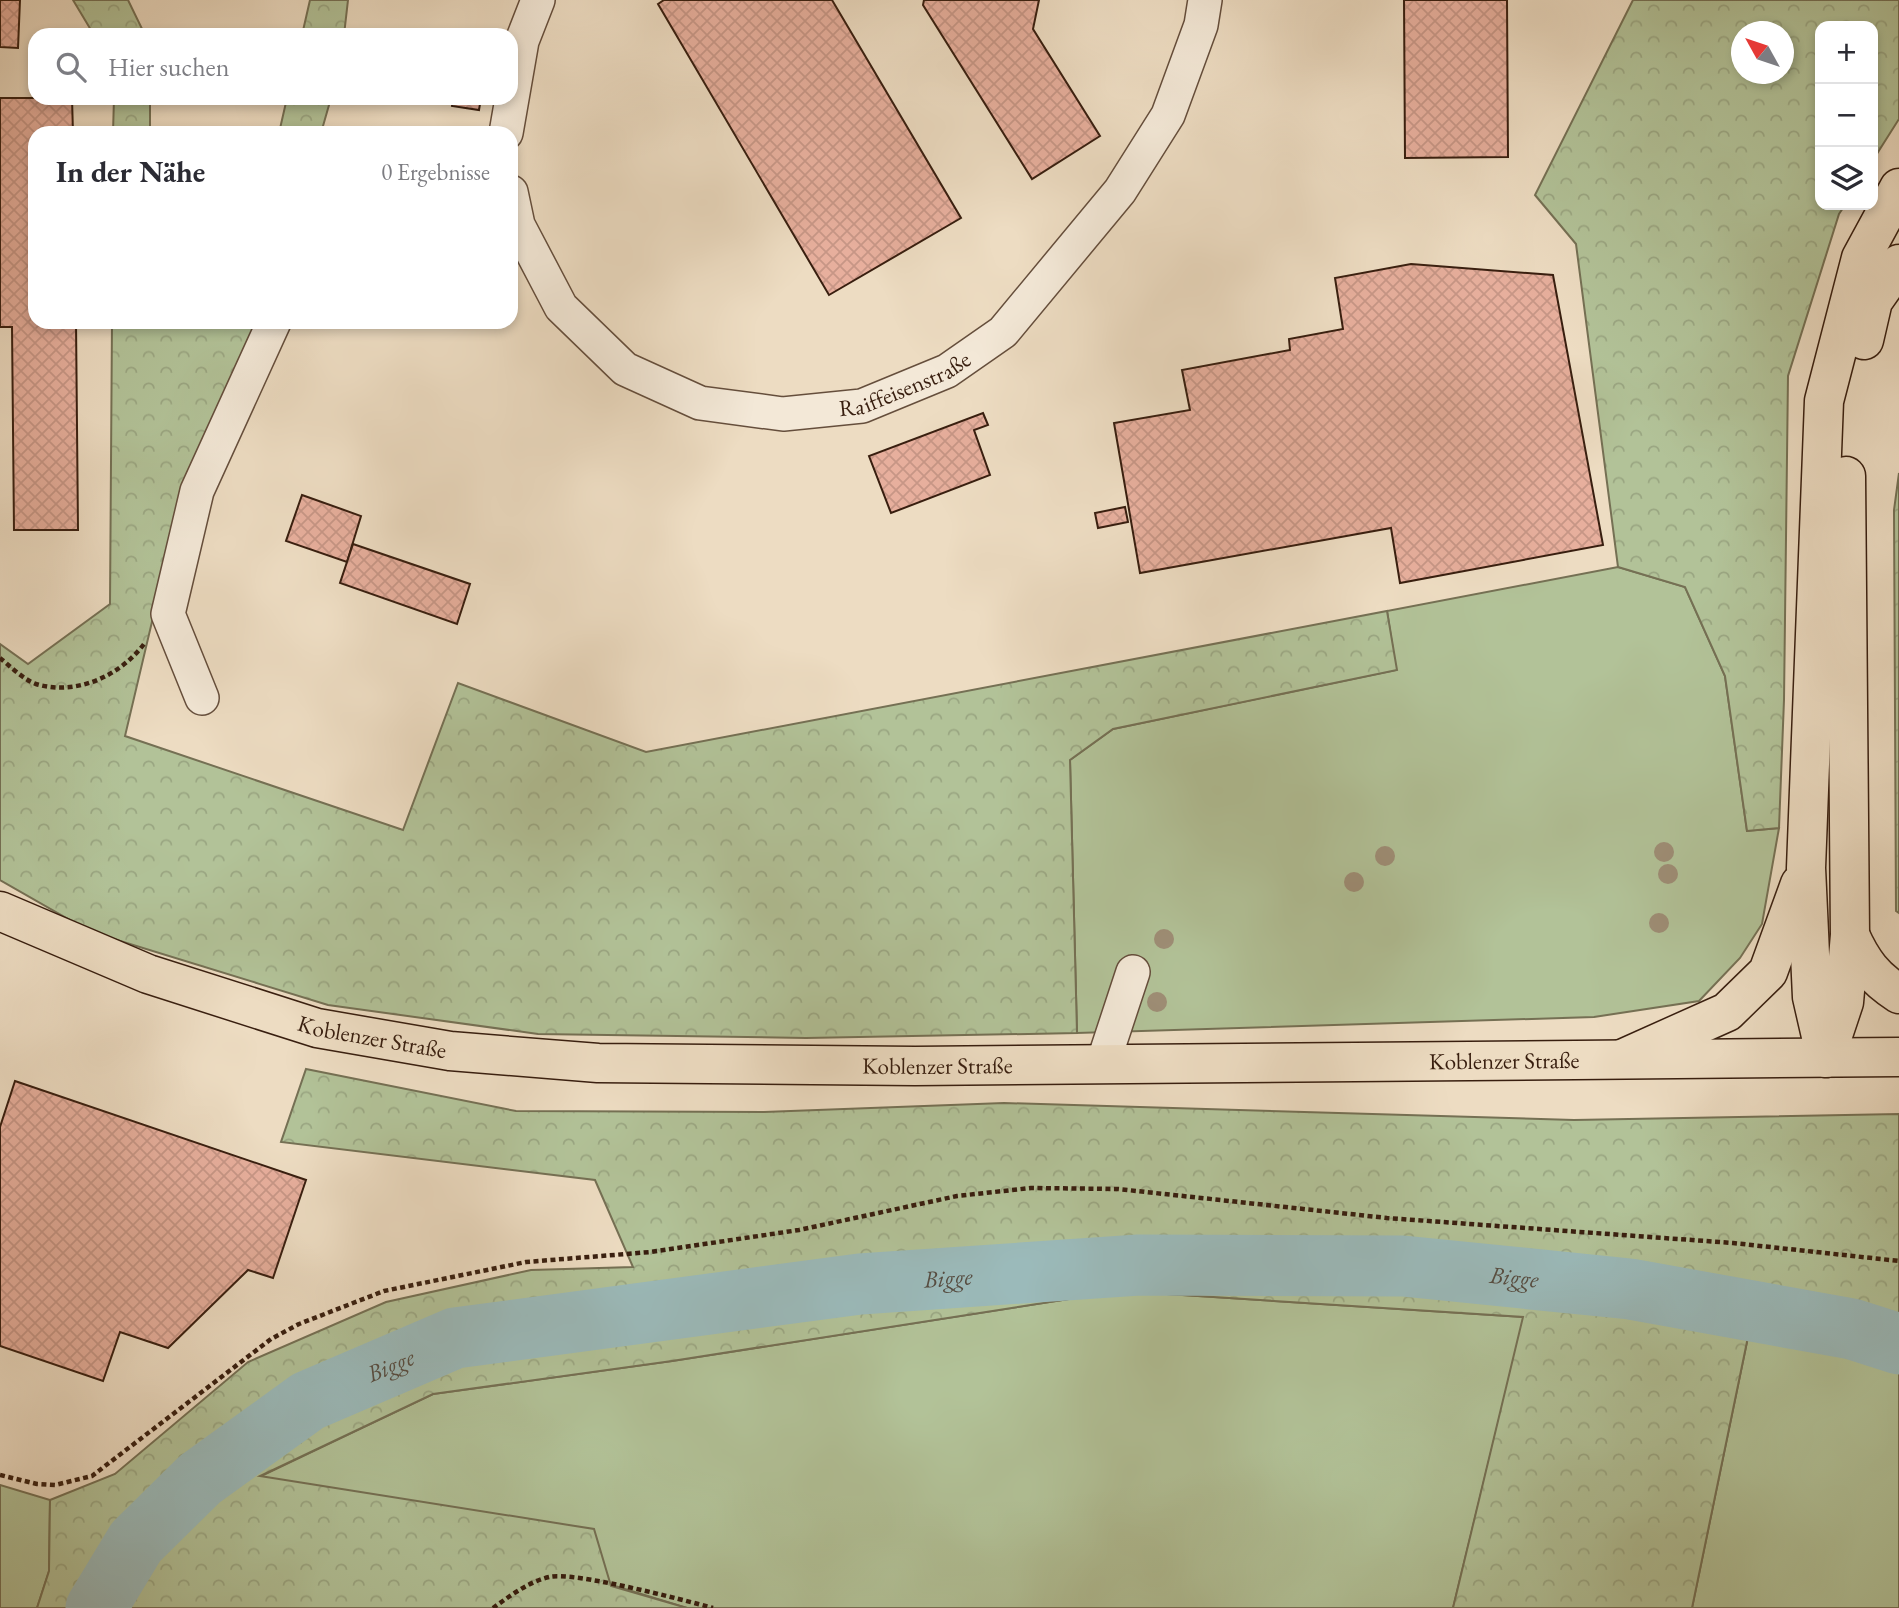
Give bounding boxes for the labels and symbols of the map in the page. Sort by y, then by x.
north arrow [1731,21,1794,84]
street label: Raiffeisenstraße [837,344,977,423]
street label: Koblenzer Straße [294,1008,449,1065]
street label: Koblenzer Straße [1429,1045,1580,1076]
street label: Koblenzer Straße [862,1050,1013,1081]
water label: Bigge [1487,1259,1541,1295]
water label: Bigge [922,1260,974,1295]
water label: Bigge [361,1341,420,1389]

